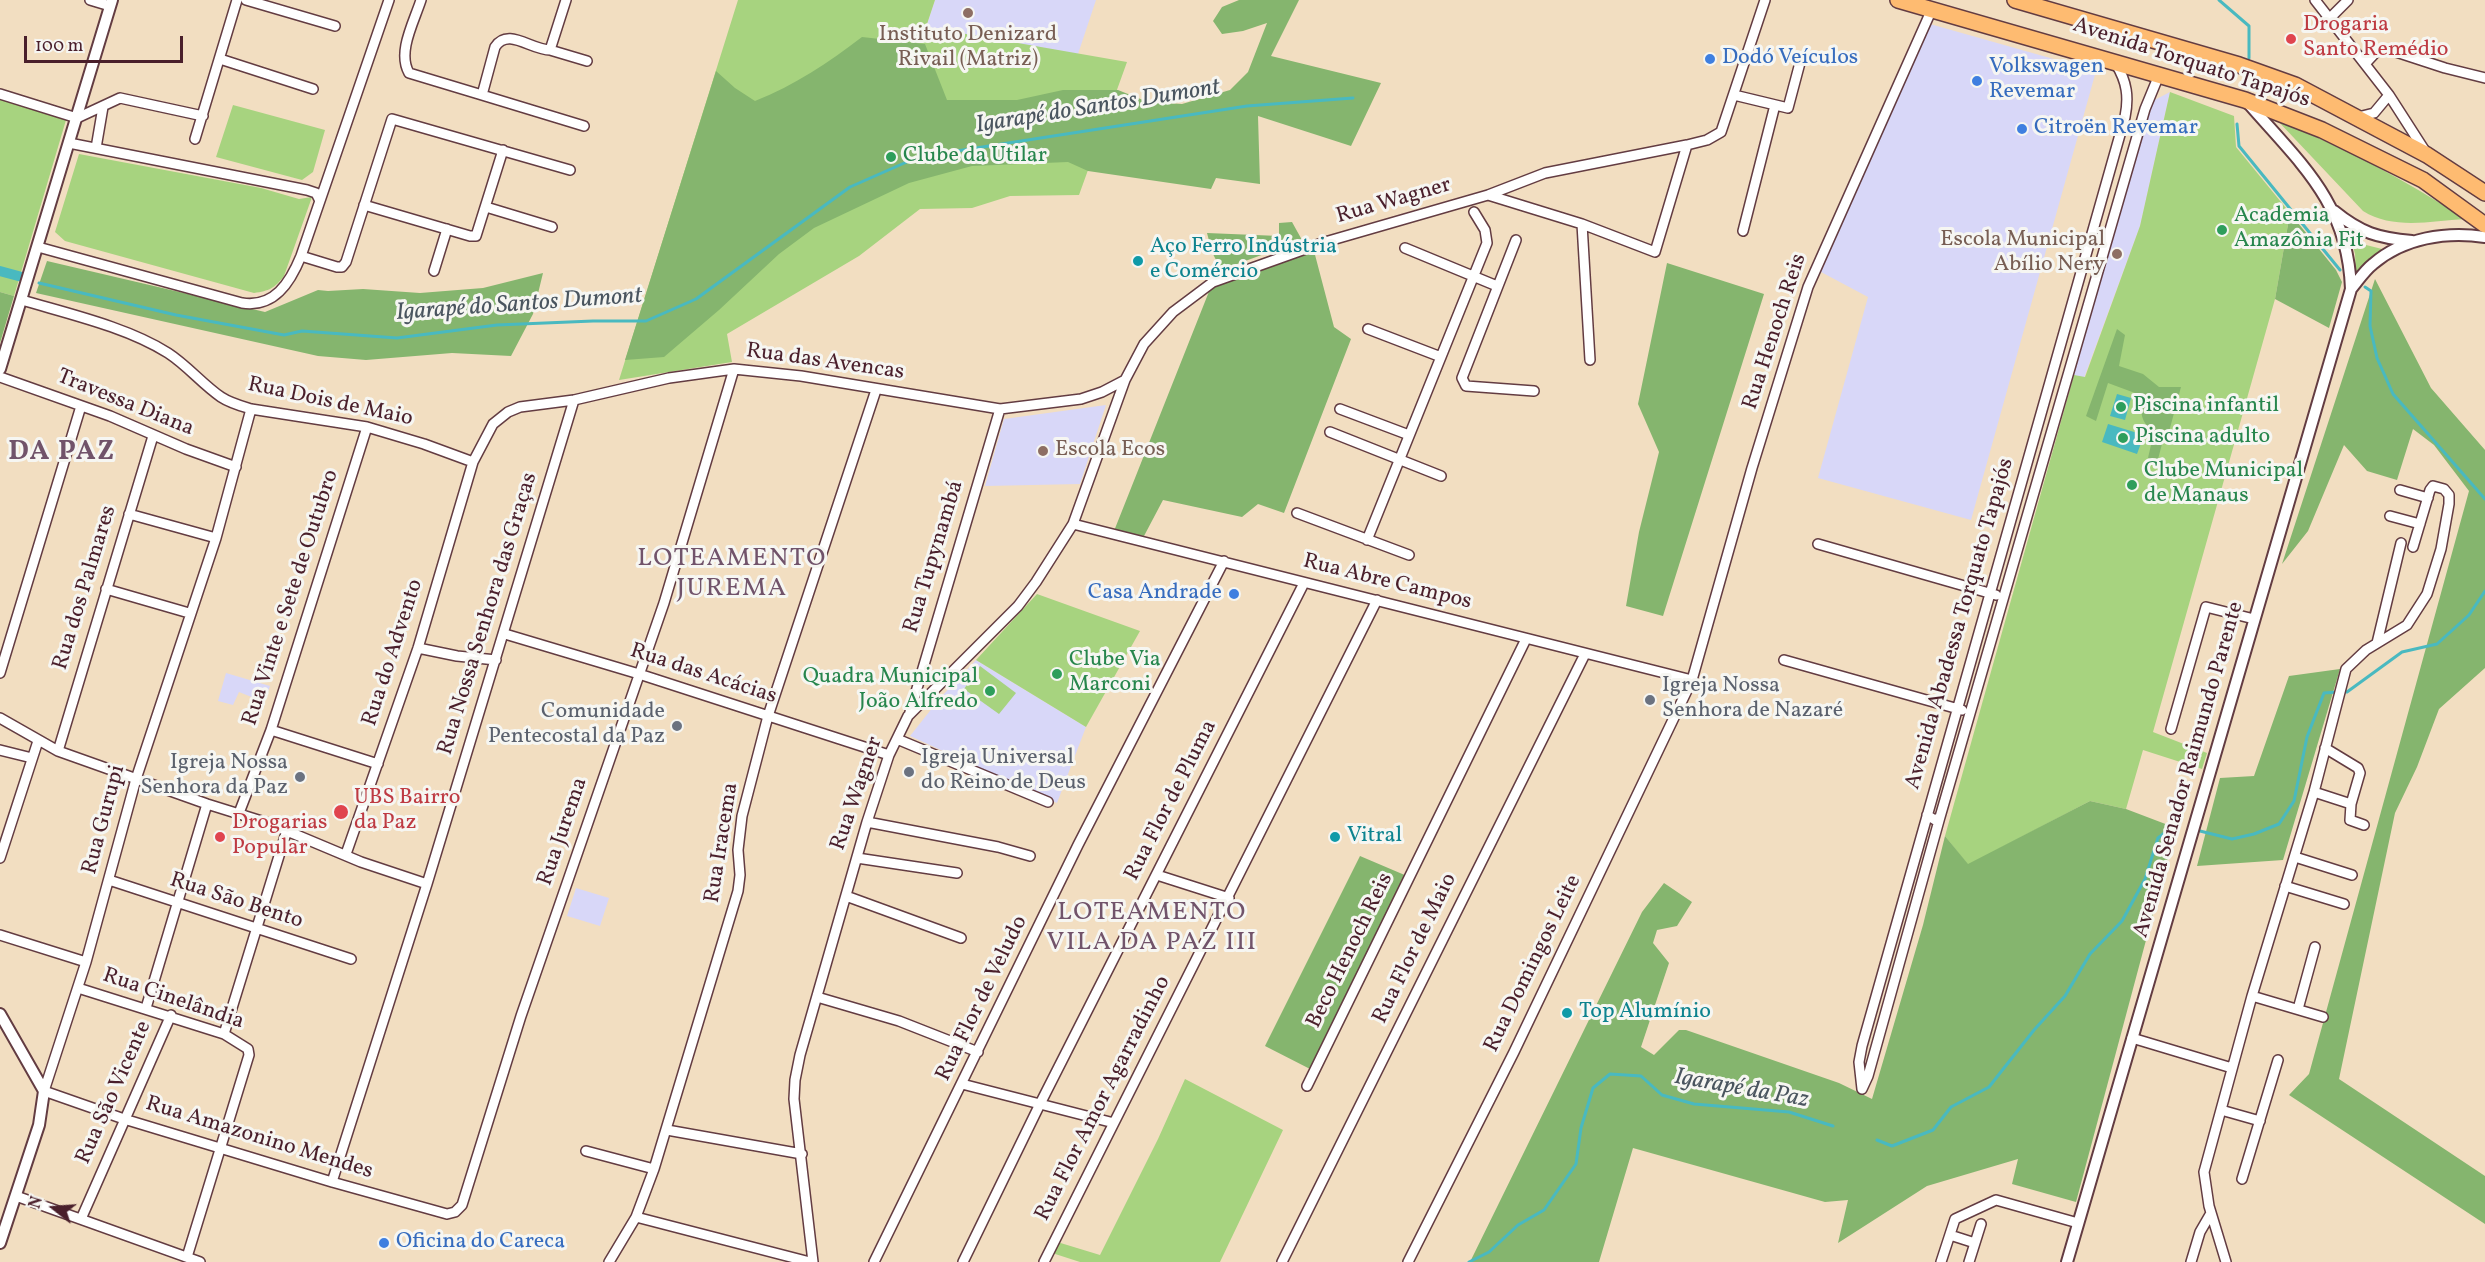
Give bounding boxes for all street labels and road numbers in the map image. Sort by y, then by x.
street label: Avenida Torquato Tapajós [2069,13,2313,115]
street label: Rua Wagner [1333,173,1455,231]
street label: Rua Henoch Reis [1738,251,1814,413]
street label: Rua das Avencas [744,339,906,387]
street label: Travessa Diana [53,365,197,443]
street label: Rua Dois de Maio [245,373,415,433]
street label: Avenida Abadessa Torquato Tapajós [1901,455,2021,793]
street label: Rua Vinte e Sete de Outubro [238,467,346,729]
street label: Rua Nossa Senhora das Graças [433,470,545,758]
street label: Rua Tupynambá [899,478,971,636]
street label: Rua dos Palmares [48,503,124,673]
street label: Rua Abre Campos [1300,549,1474,617]
street label: Rua do Advento [358,576,430,730]
street label: Avenida Senador Raimundo Parente [2129,599,2251,941]
street label: Rua das Acácias [626,639,780,711]
street label: Rua Flor de Pluma [1120,716,1224,886]
street label: Rua Wagner [826,734,890,854]
street label: Rua Gurupi [78,762,132,878]
street label: Rua Jurema [533,775,595,889]
street label: Rua Iracema [700,781,746,905]
street label: Rua São Bento [166,868,306,936]
street label: Beco Henoch Reis [1302,869,1400,1033]
street label: Rua Flor de Maio [1368,869,1464,1029]
street label: Rua Domingos Leite [1480,871,1588,1057]
street label: Rua Flor de Veludo [932,912,1034,1086]
street label: Rua Cinelândia [99,963,247,1037]
street label: Rua Flor Amor Agarradinho [1031,972,1177,1226]
street label: Rua São Vicente [72,1017,158,1169]
street label: Rua Amazonino Mendes [142,1092,376,1186]

